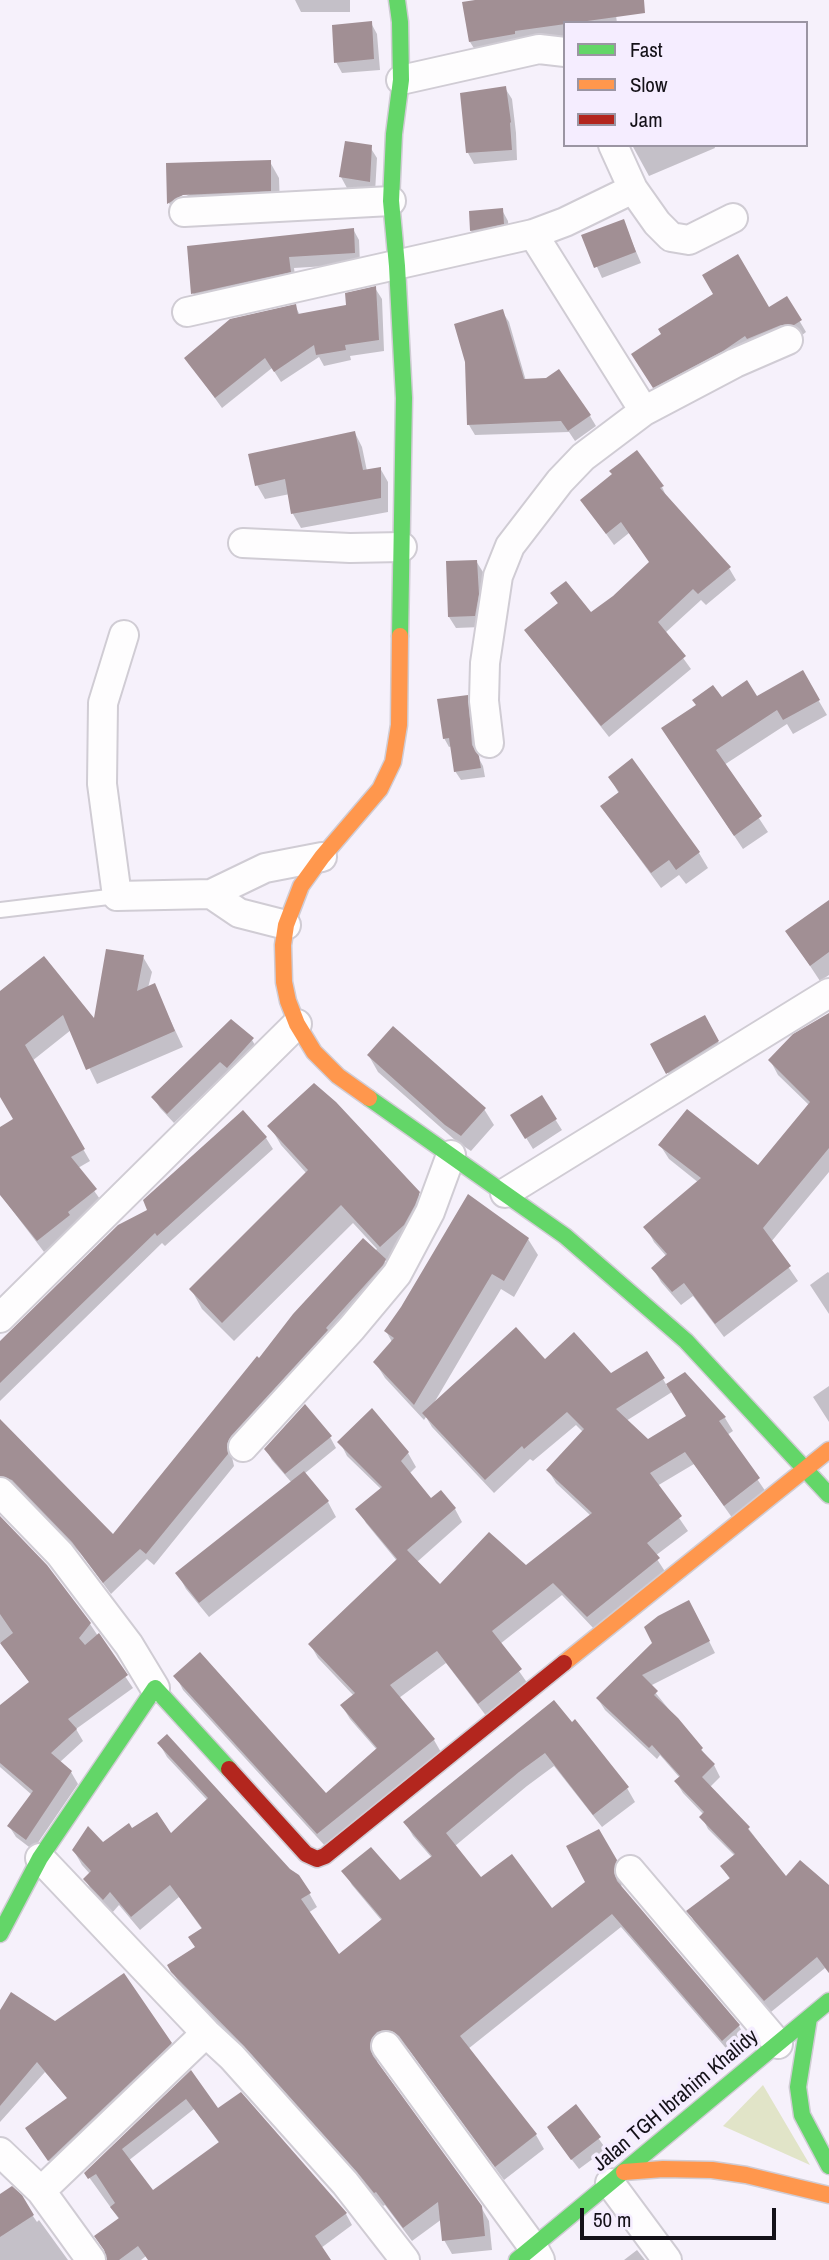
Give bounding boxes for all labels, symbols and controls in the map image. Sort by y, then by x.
legend [563,21,808,147]
text: Fast [630,35,663,64]
text: Slow [630,70,667,99]
text: Jam [630,105,663,134]
street label: Jalan TGH Ibrahim Khalidy [588,2025,764,2177]
scale bar [584,2194,780,2238]
text: 50 m [593,2205,631,2234]

